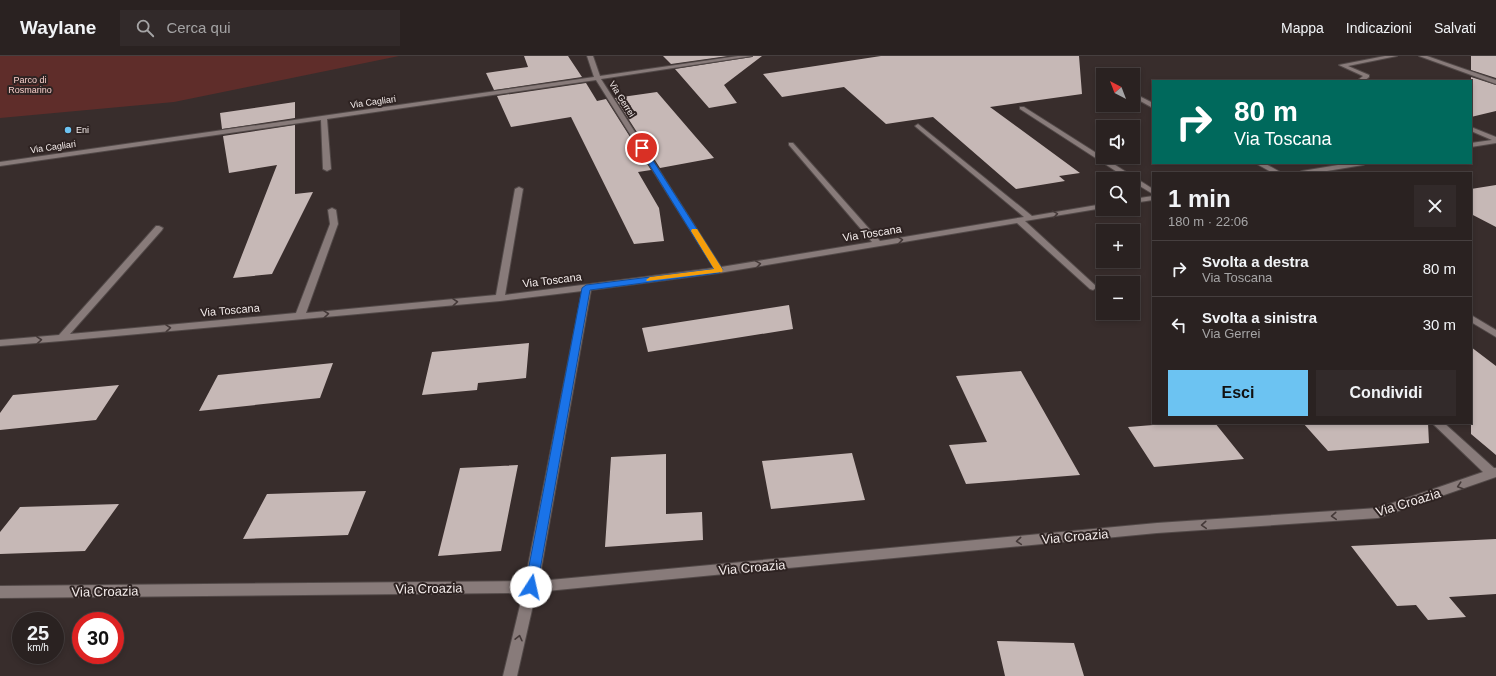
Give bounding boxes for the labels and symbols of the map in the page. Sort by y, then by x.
north arrow [1096,68,1140,112]
park label: Parco di Rosmarino [8,75,52,95]
street label: Via Gerrei [607,79,637,119]
street label: Via Cagliari [350,94,396,110]
marker: Eni [63,125,73,135]
place label: Eni [76,125,89,135]
pin [625,131,659,165]
street label: Via Cagliari [30,139,76,155]
one-way arrow [1052,210,1059,219]
street label: Via Toscana [842,222,903,244]
one-way arrow [897,236,903,245]
one-way arrow [755,260,761,269]
street label: Via Toscana [522,270,583,290]
one-way arrow [452,298,458,307]
street label: Via Toscana [200,301,261,319]
one-way arrow [323,309,329,318]
one-way arrow [165,324,171,333]
one-way arrow [36,335,42,344]
one-way arrow [1456,481,1463,489]
street label: Via Croazia [1374,485,1443,519]
one-way arrow [1331,511,1337,520]
one-way arrow [1201,520,1207,529]
street label: Via Croazia [1041,526,1110,547]
one-way arrow [1016,537,1022,546]
street label: Via Croazia [718,557,787,578]
position arrow [510,566,552,608]
street label: Via Croazia [395,580,463,597]
street label: Via Croazia [71,583,139,600]
speed limit sign: 30 [72,612,124,664]
one-way arrow [515,635,523,641]

